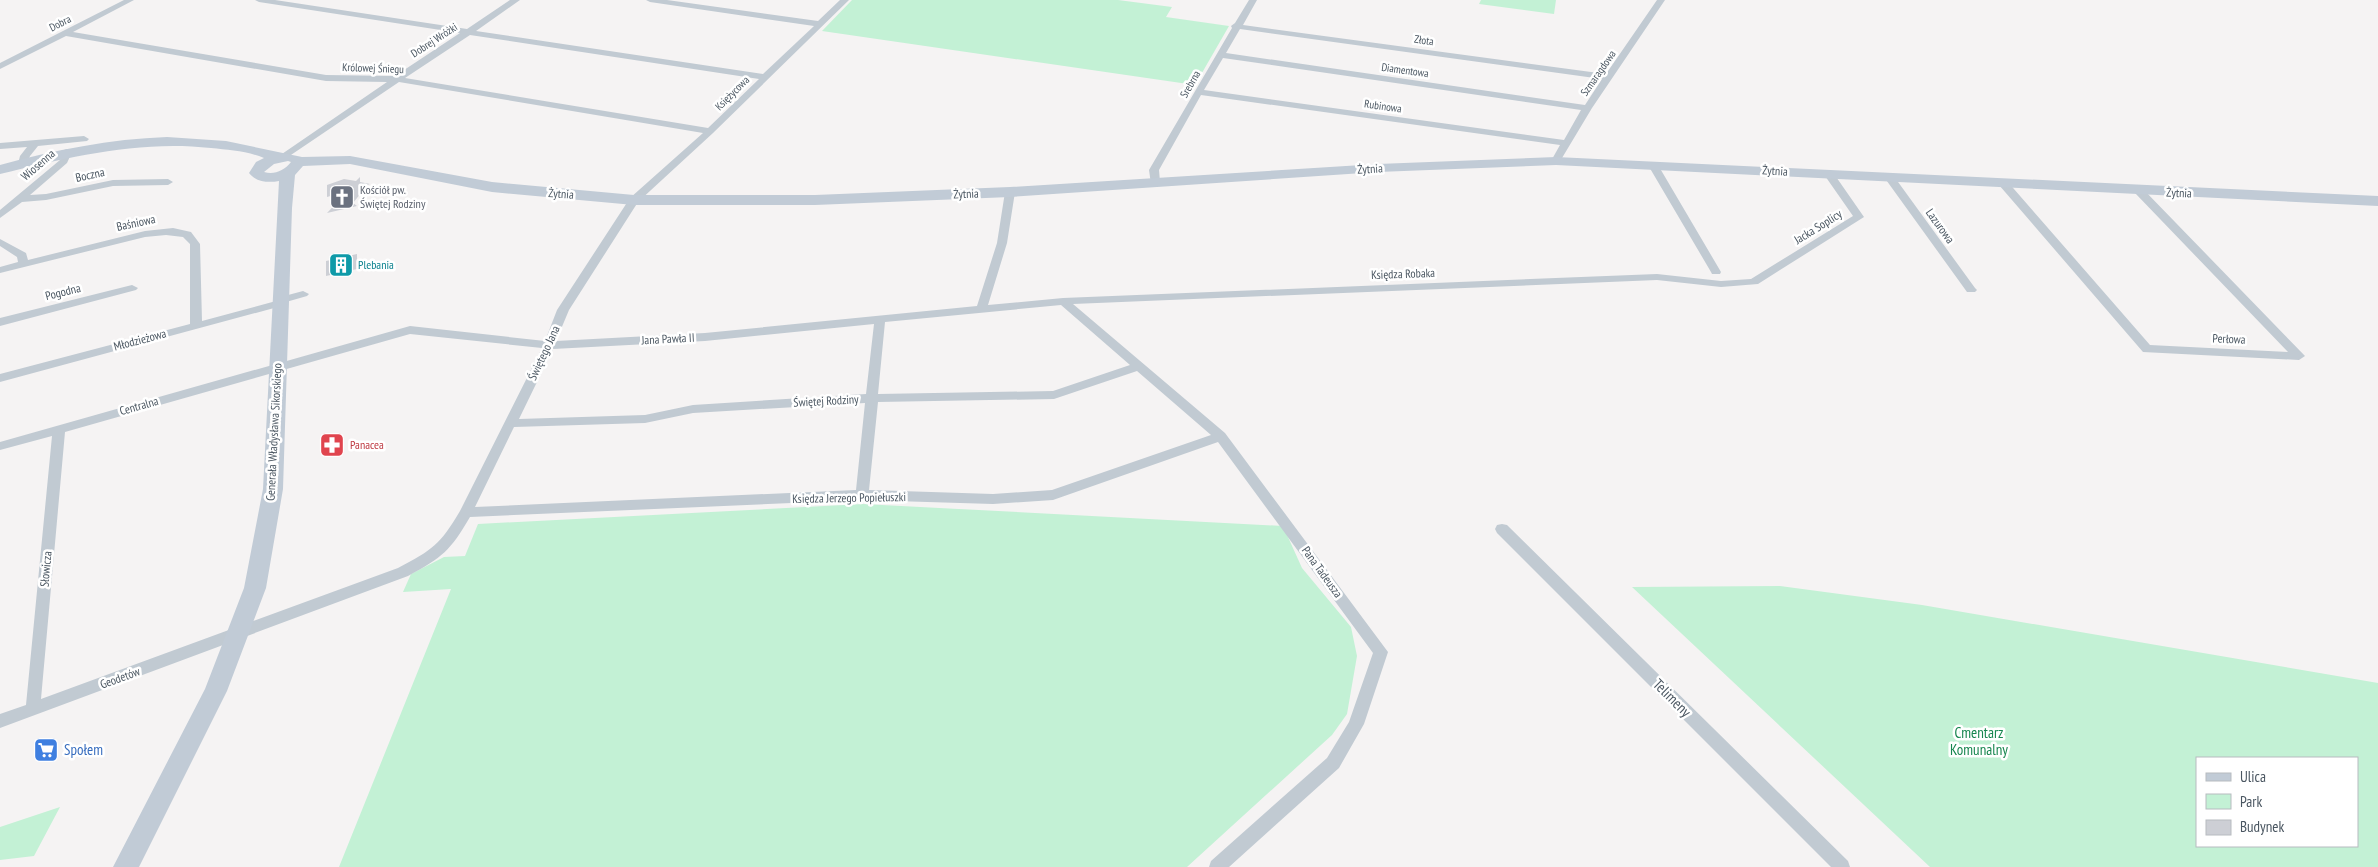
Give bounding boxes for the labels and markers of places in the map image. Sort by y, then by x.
place label: Kościół pw. Świętej Rodziny [360,182,426,211]
church icon: Kościół pw. Świętej Rodziny [329,184,355,210]
building icon: Plebania [328,252,354,278]
place label: Plebania [358,257,394,272]
pharmacy icon: Panacea [319,432,345,458]
place label: Panacea [350,437,384,452]
supermarket icon: Społem [33,737,59,763]
place label: Społem [64,740,103,759]

